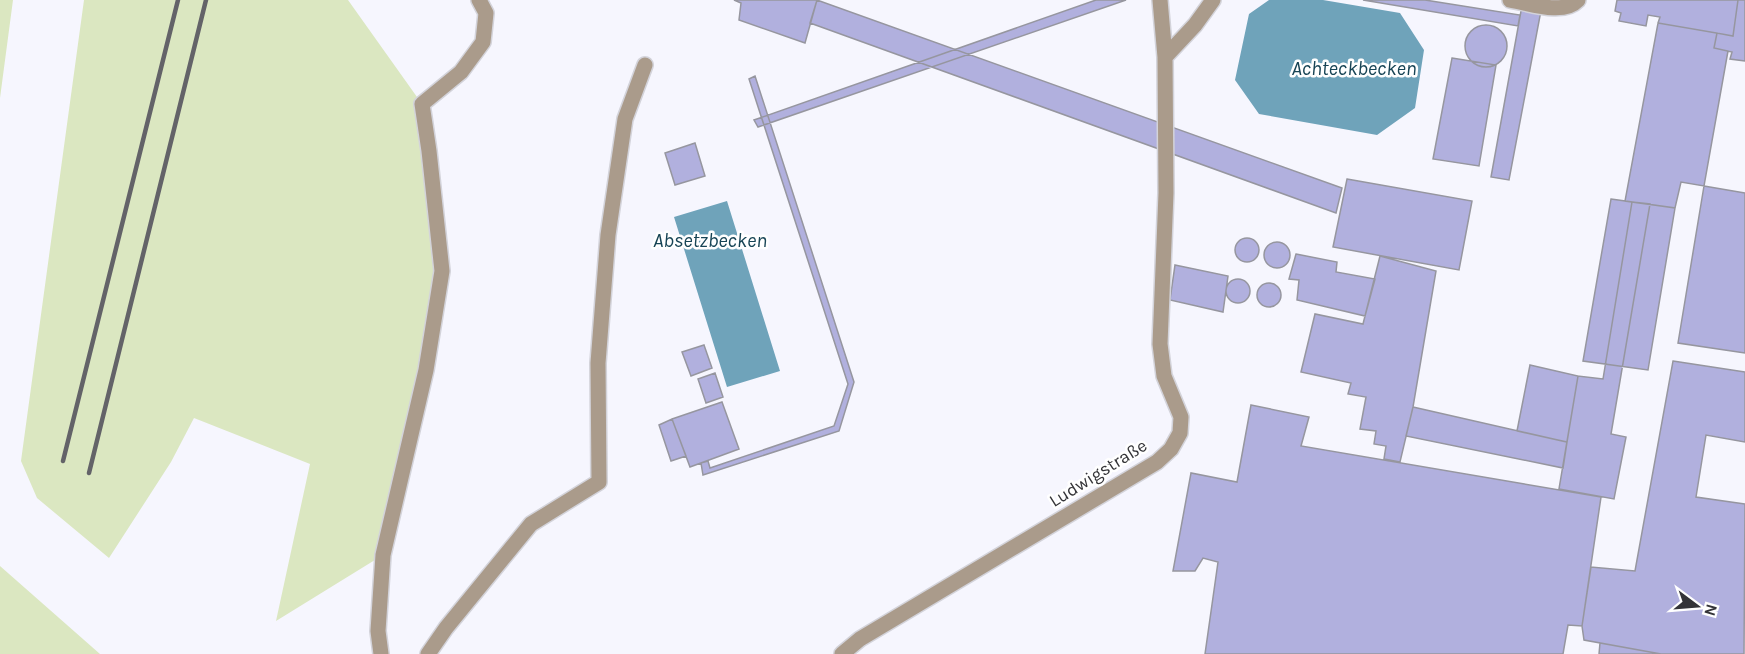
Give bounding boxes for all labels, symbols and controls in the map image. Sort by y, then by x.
water label: Achteckbecken [1291,57,1417,80]
water label: Absetzbecken [653,229,767,252]
street label: Ludwigstraße [1045,434,1151,512]
north arrow [1667,576,1727,636]
text: N [1700,602,1722,618]

